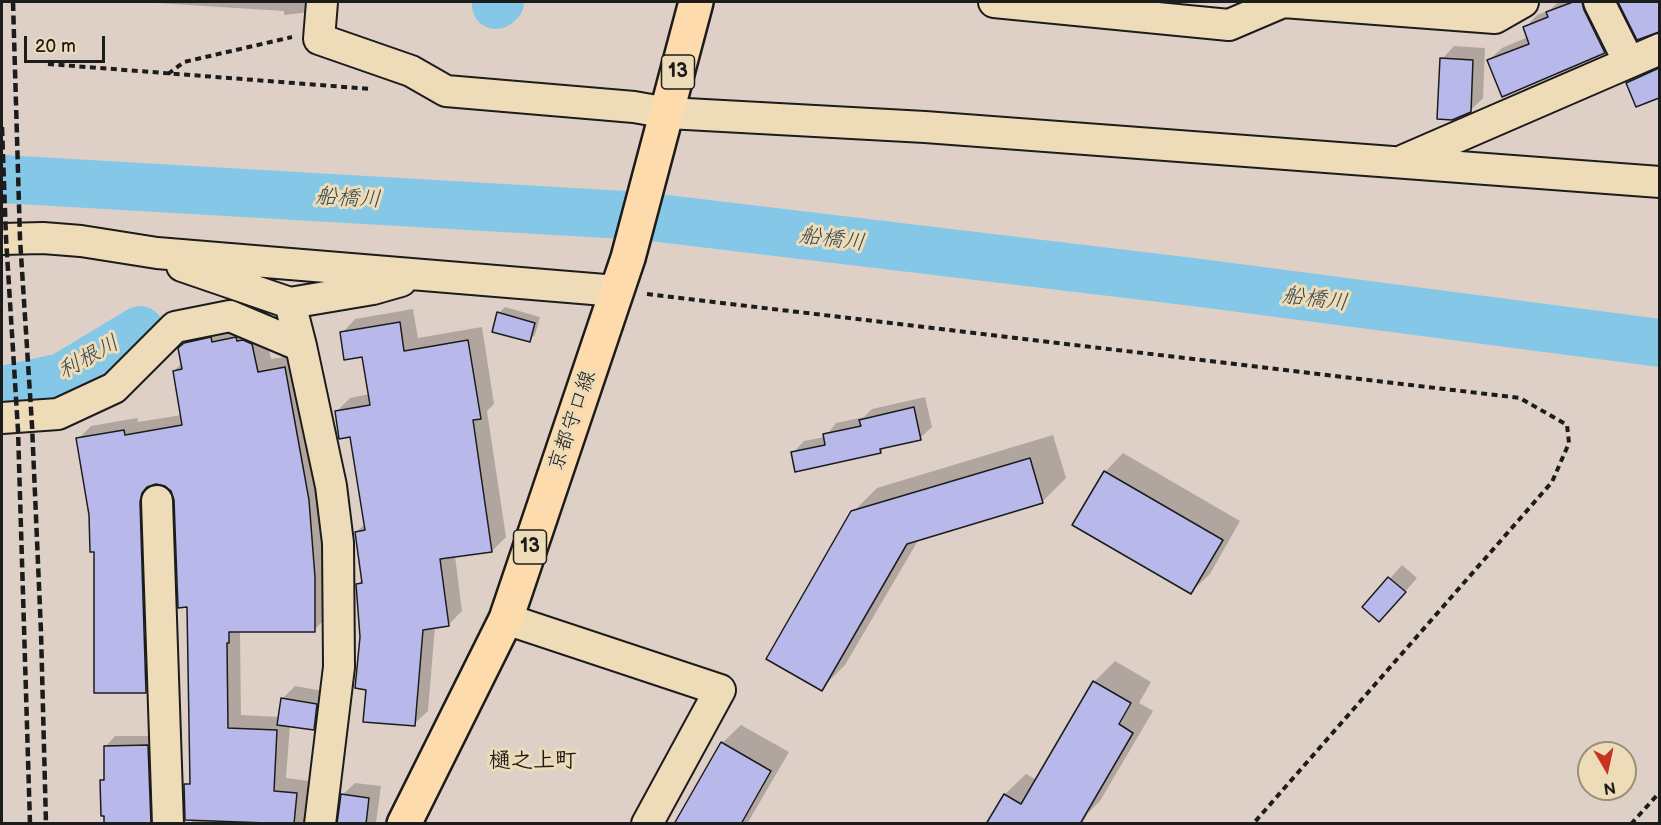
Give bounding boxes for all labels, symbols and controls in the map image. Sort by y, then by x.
scale bar [27,24,108,62]
text: 20 m [35,36,76,57]
road number: 13 [662,55,694,89]
water label: 船橋川 [314,184,382,214]
water label: 船橋川 [798,223,866,257]
water label: 船橋川 [1281,283,1349,317]
water label: 利根川 [54,330,124,386]
street label: 京都守口線 [544,367,602,475]
road number: 13 [514,530,546,564]
north arrow [1577,741,1637,801]
district label: 樋之上町 [489,748,577,774]
text: N [1602,777,1617,798]

